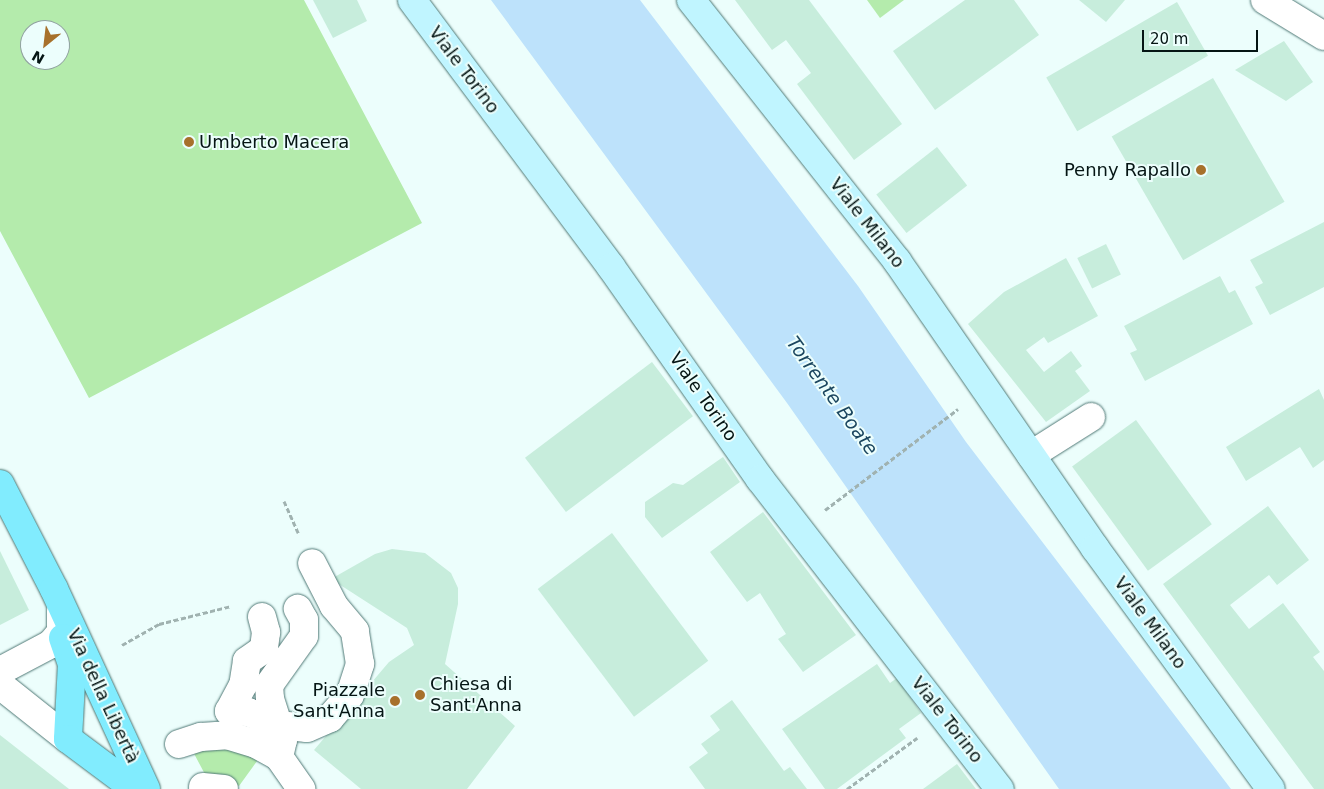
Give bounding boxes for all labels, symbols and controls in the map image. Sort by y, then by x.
north arrow [20,20,70,70]
scale bar [1144,20,1260,52]
street label: Viale Torino [424,22,504,118]
text: 20 m [1150,30,1188,48]
text: N [29,47,47,67]
place label: Umberto Macera [199,131,349,153]
marker: Umberto Macera [183,136,195,148]
place label: Penny Rapallo [1064,159,1191,181]
marker: Penny Rapallo [1195,164,1207,176]
street label: Viale Milano [825,174,909,272]
water label: Torrente Boate [781,332,883,460]
street label: Viale Torino [664,348,742,446]
street label: Viale Milano [1109,573,1191,673]
street label: Via della Libertà [62,625,144,767]
street label: Viale Torino [907,673,987,767]
place label: Chiesa di Sant'Anna [430,674,522,716]
place label: Piazzale Sant'Anna [293,680,385,722]
marker: Chiesa di Sant'Anna [414,689,426,701]
marker: Piazzale Sant'Anna [389,695,401,707]

